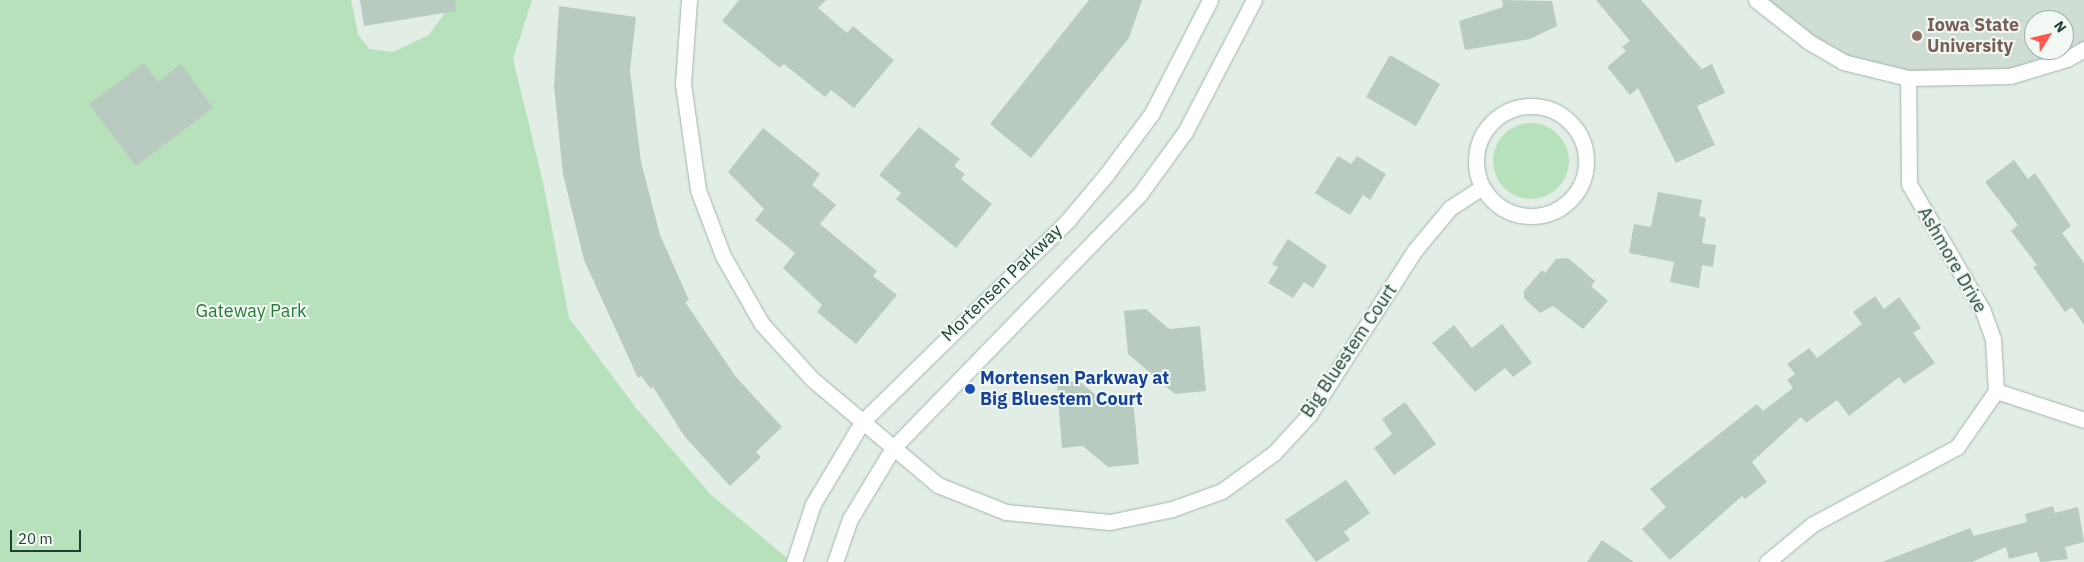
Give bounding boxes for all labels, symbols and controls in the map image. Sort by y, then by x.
north arrow [2024,10,2074,60]
place label: Iowa State University [1927,15,2019,58]
text: N [2050,17,2071,36]
marker: Iowa State University [1911,30,1923,42]
street label: Ashmore Drive [1913,203,1991,317]
street label: Mortensen Parkway [937,220,1067,346]
street label: Big Bluestem Court [1296,280,1402,422]
park label: Gateway Park [195,300,307,322]
place label: Mortensen Parkway at Big Bluestem Court [980,368,1169,410]
marker: Mortensen Parkway at Big Bluestem Court [964,383,976,395]
scale bar [12,520,84,552]
text: 20 m [18,529,53,548]

